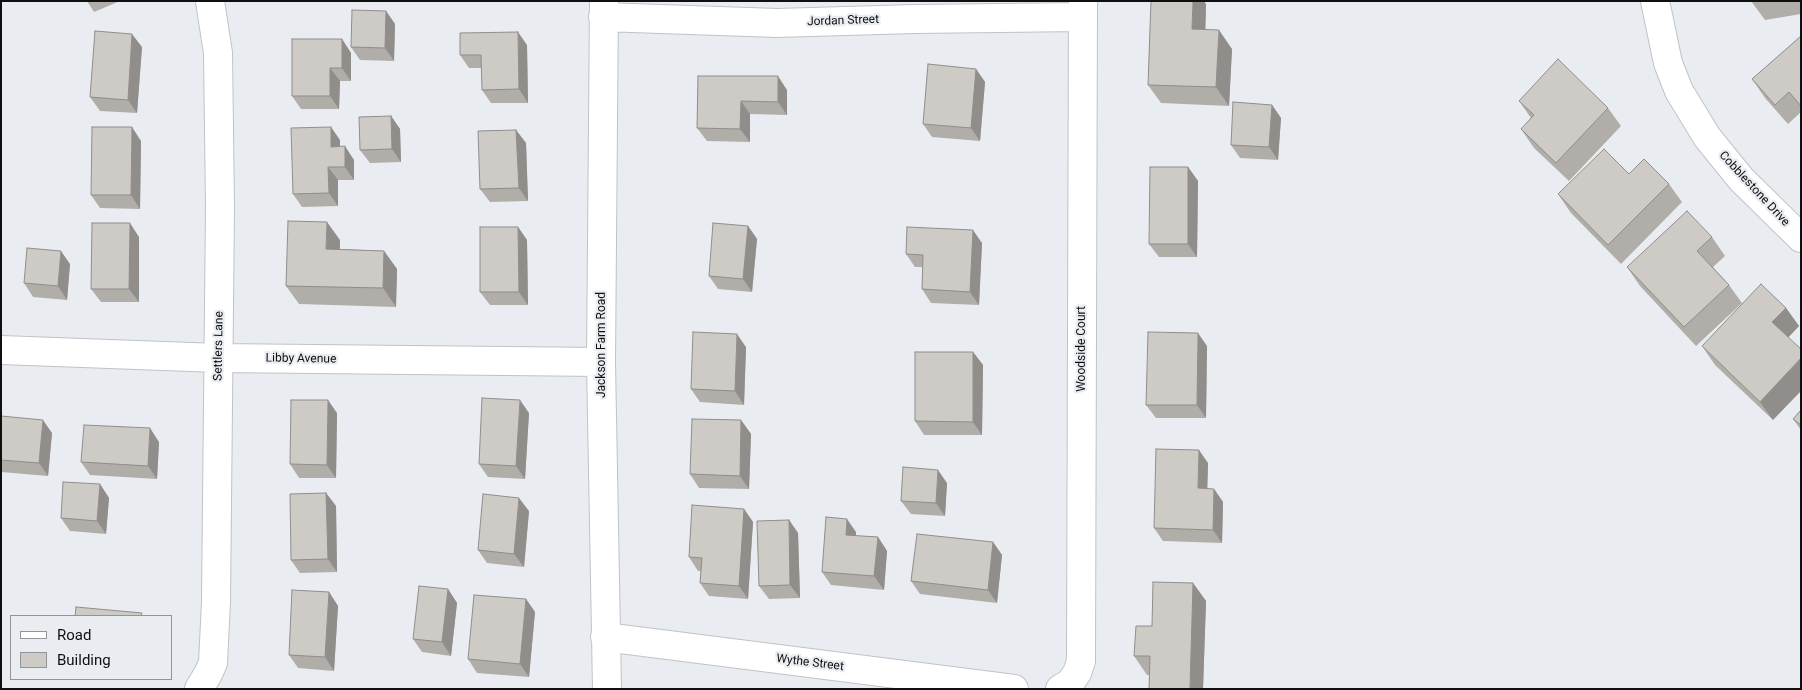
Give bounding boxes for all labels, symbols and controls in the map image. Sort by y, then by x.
street label: Jordan Street [807,13,879,29]
street label: Cobblestone Drive [1716,149,1792,229]
street label: Jackson Farm Road [595,292,609,398]
street label: Woodside Court [1075,306,1089,392]
street label: Settlers Lane [211,311,227,381]
street label: Libby Avenue [266,351,336,367]
legend [10,615,172,680]
text: Road [57,626,91,644]
text: Building [57,651,111,669]
street label: Wythe Street [775,652,845,674]

